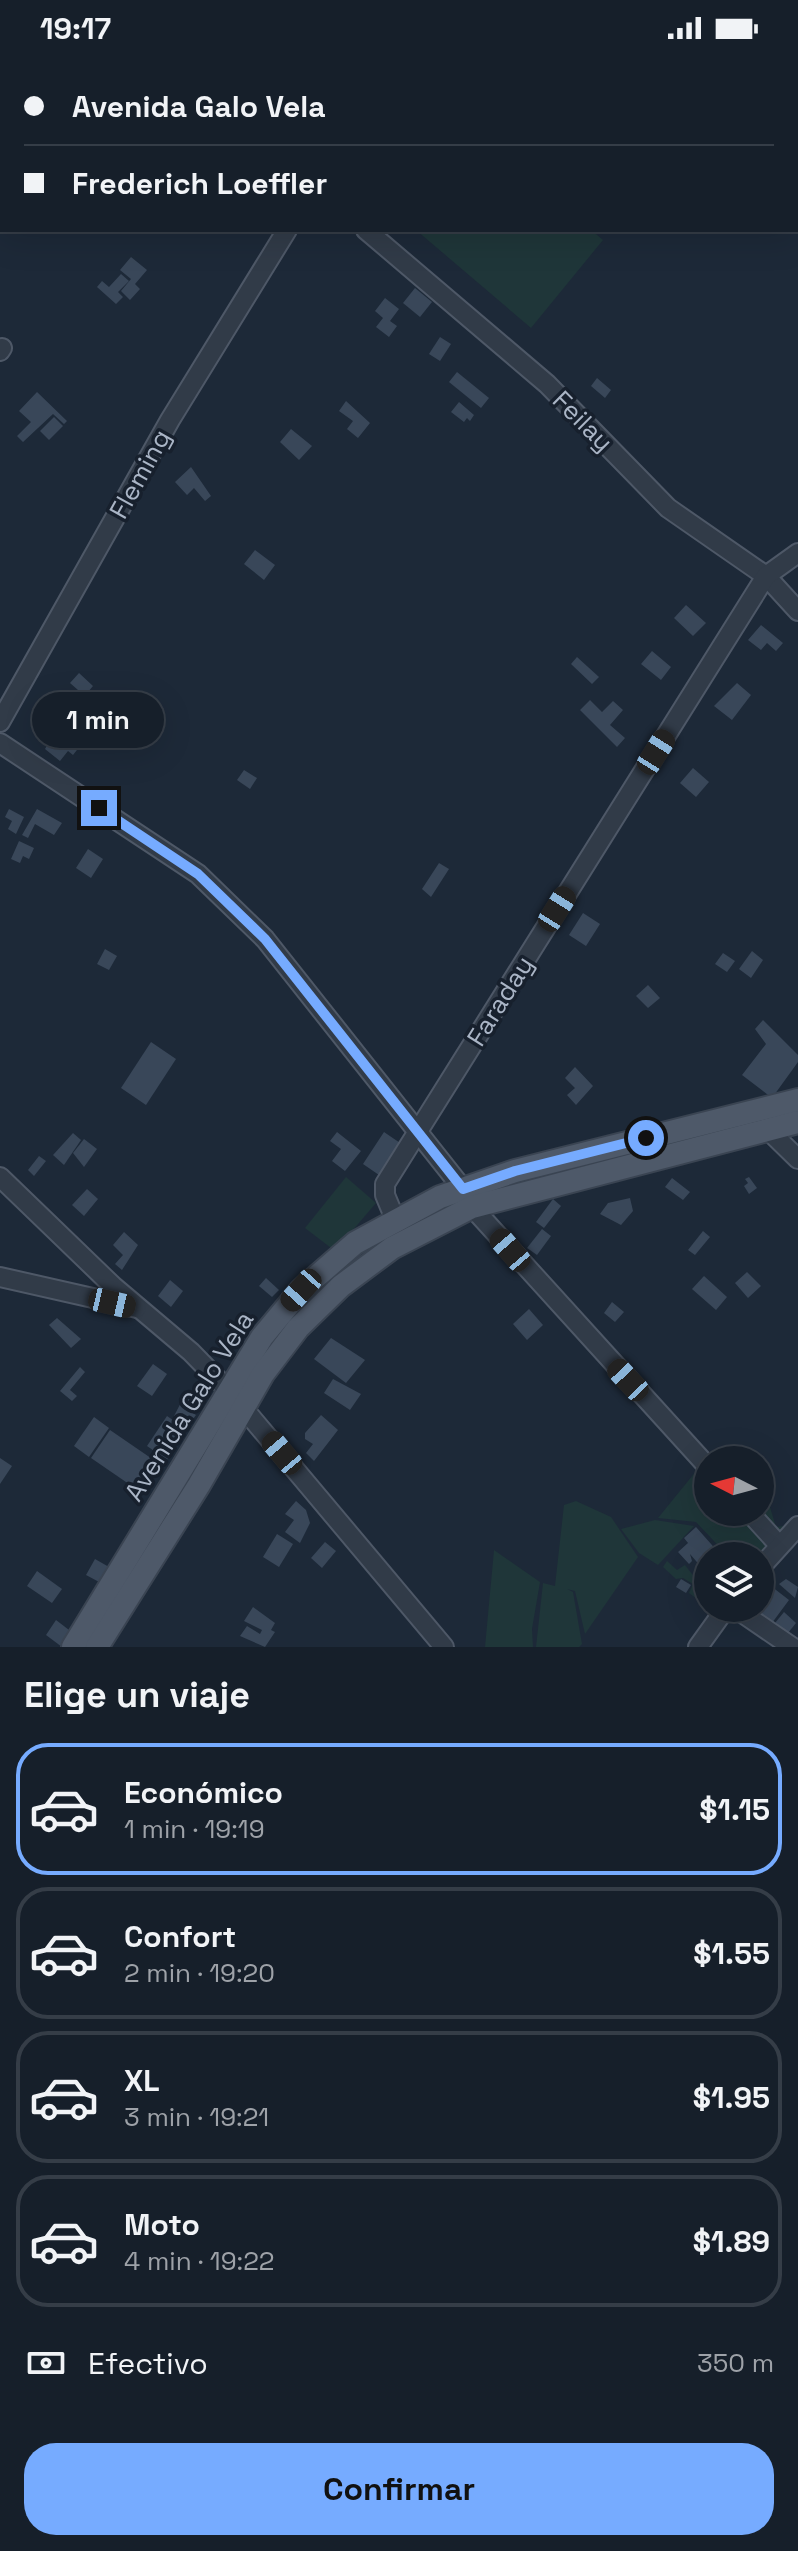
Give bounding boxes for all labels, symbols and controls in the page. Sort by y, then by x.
text: 19:17 [40,9,111,48]
text: Avenida Galo Vela [72,87,326,126]
text: Frederich Loeffler [72,164,327,203]
street label: Feilay [545,383,621,459]
street label: Fleming [102,423,178,525]
callout: 1 min [33,692,165,748]
text: 1 min [66,703,130,737]
car [633,725,679,779]
route end [81,790,117,826]
car [534,882,580,936]
street label: Faraday [459,950,541,1052]
route start [628,1120,664,1156]
car [485,1224,535,1276]
car [276,1264,326,1316]
car [86,1286,138,1320]
street label: Avenida Galo Vela [117,1304,261,1508]
car [603,1354,653,1406]
car [257,1427,307,1479]
north arrow [694,1446,774,1526]
map controls [694,1446,774,1622]
button: layers [694,1542,774,1622]
text: Elige un viaje [24,1672,250,1718]
icon: car [28,1773,100,1845]
text: Económico [124,1773,283,1812]
text: $1.15 [699,1790,770,1829]
text: 1 min · 19:19 [124,1812,265,1846]
icon: car [28,1917,100,1989]
text: Confort [124,1917,236,1956]
text: $1.55 [693,1934,770,1973]
text: 2 min · 19:20 [124,1956,275,1990]
icon: car [28,2061,100,2133]
text: XL [124,2061,160,2100]
text: $1.95 [693,2078,770,2117]
text: 3 min · 19:21 [124,2100,269,2134]
icon: car [28,2205,100,2277]
text: Moto [124,2205,200,2244]
text: $1.89 [693,2222,770,2261]
text: 4 min · 19:22 [124,2244,275,2278]
icon: cash [24,2341,68,2385]
text: Efectivo [88,2344,208,2383]
text: 350 m [697,2346,774,2380]
button: Confirmar [24,2443,774,2535]

